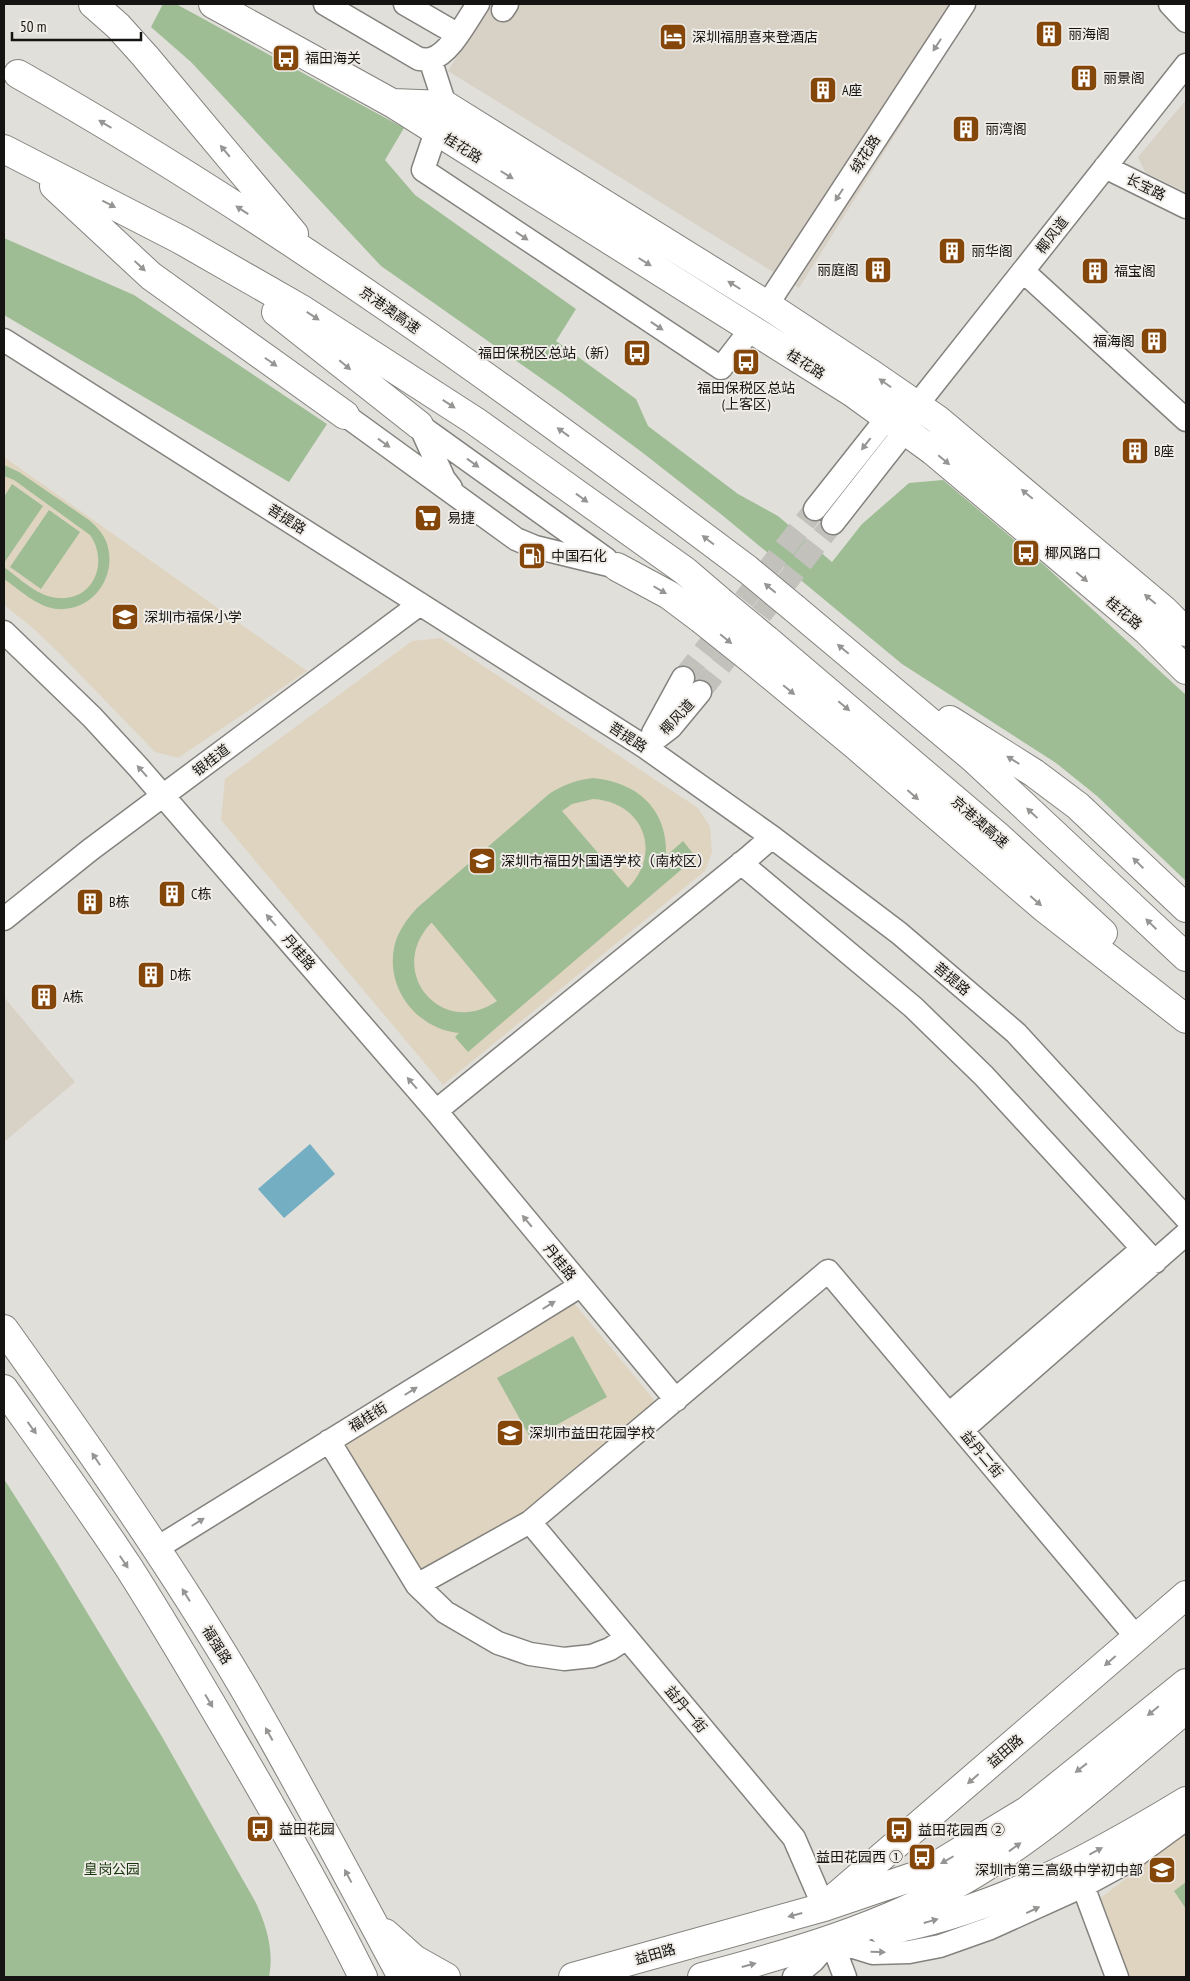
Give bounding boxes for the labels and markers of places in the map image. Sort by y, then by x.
building icon: 丽海阁 [1034,19,1064,49]
hotel icon: 深圳福朋喜来登酒店 [658,22,688,52]
place label: 丽海阁 [1068,25,1110,43]
place label: 深圳福朋喜来登酒店 [692,28,818,46]
bus stop icon: 福田海关 [271,43,301,73]
place label: 福田海关 [305,49,361,67]
building icon: 丽景阁 [1069,63,1099,93]
place label: 丽景阁 [1103,69,1145,87]
building icon: A座 [808,75,838,105]
place label: A座 [842,81,863,99]
building icon: 丽湾阁 [951,114,981,144]
place label: 丽湾阁 [985,120,1027,138]
building icon: 丽华阁 [937,236,967,266]
place label: 丽华阁 [971,242,1013,260]
building icon: 丽庭阁 [863,255,893,285]
building icon: 福宝阁 [1080,256,1110,286]
place label: 丽庭阁 [817,261,859,279]
place label: 福宝阁 [1114,262,1156,280]
building icon: 福海阁 [1139,326,1169,356]
place label: 福海阁 [1093,332,1135,350]
bus stop icon: 福田保税区总站（新） [622,338,652,368]
place label: 福田保税区总站（新） [478,344,618,362]
bus stop icon: 福田保税区总站 (上客区) [731,347,761,377]
place label: 福田保税区总站 (上客区) [697,379,795,413]
building icon: B座 [1120,436,1150,466]
place label: B座 [1154,442,1175,460]
supermarket icon: 易捷 [413,503,443,533]
place label: 易捷 [447,509,475,527]
bus stop icon: 椰风路口 [1011,538,1041,568]
fuel station icon: 中国石化 [517,541,547,571]
place label: 椰风路口 [1045,544,1101,562]
place label: 中国石化 [551,547,607,565]
school or university icon: 深圳市福保小学 [110,602,140,632]
place label: 深圳市福保小学 [144,608,242,626]
school or university icon: 深圳市福田外国语学校（南校区） [467,846,497,876]
place label: 深圳市福田外国语学校（南校区） [501,852,711,870]
building icon: C栋 [157,879,187,909]
place label: C栋 [191,885,211,903]
building icon: B栋 [75,887,105,917]
place label: B栋 [109,893,130,911]
building icon: D栋 [136,960,166,990]
place label: D栋 [170,966,191,984]
building icon: A栋 [29,982,59,1012]
place label: A栋 [63,988,84,1006]
school or university icon: 深圳市益田花园学校 [495,1418,525,1448]
place label: 深圳市益田花园学校 [529,1424,655,1442]
bus stop icon: 益田花园 [245,1814,275,1844]
bus stop icon: 益田花园西 ② [884,1815,914,1845]
place label: 益田花园 [279,1820,335,1838]
place label: 益田花园西 ② [918,1821,1005,1839]
bus stop icon: 益田花园西 ① [907,1842,937,1872]
place label: 益田花园西 ① [816,1848,903,1866]
school or university icon: 深圳市第三高级中学初中部 [1147,1855,1177,1885]
place label: 深圳市第三高级中学初中部 [975,1861,1143,1879]

